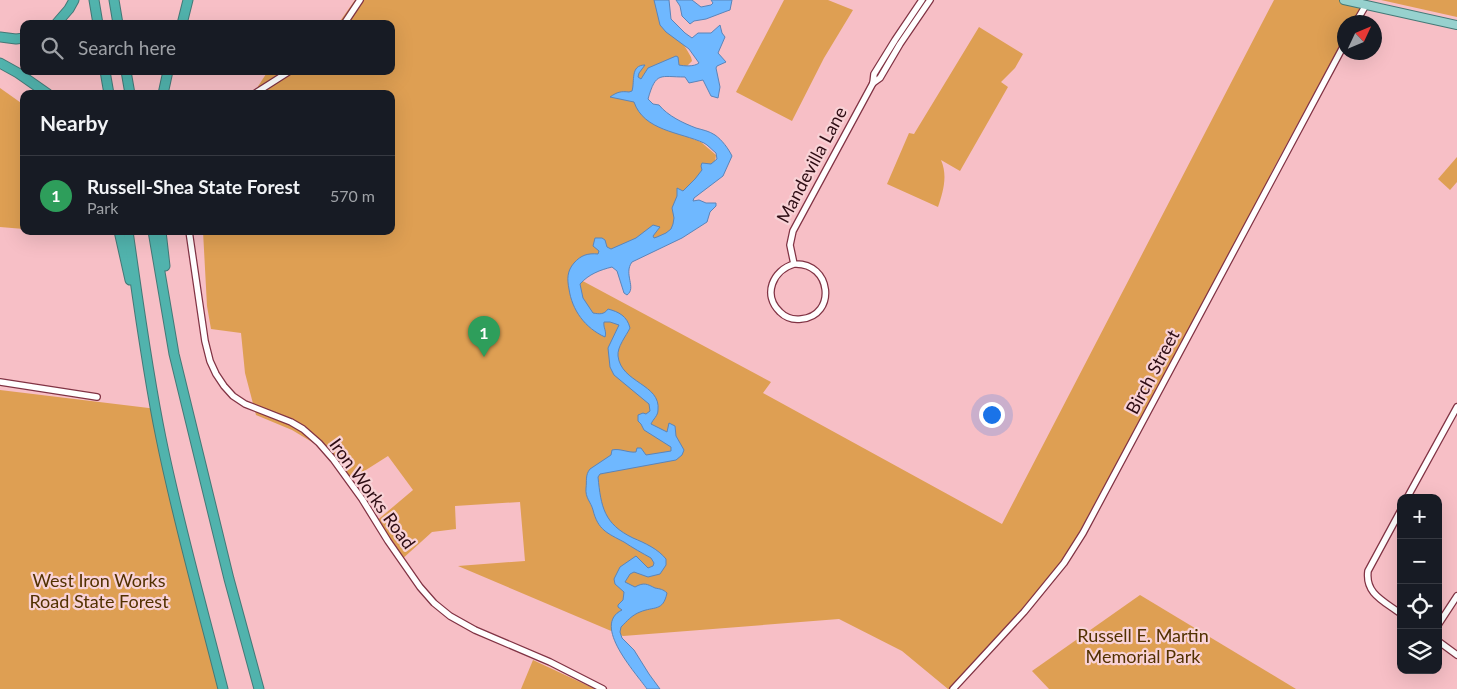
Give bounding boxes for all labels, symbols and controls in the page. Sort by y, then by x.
north arrow [1337,15,1382,60]
search box [20,20,395,75]
icon: search [38,34,66,62]
text: Search here [78,36,176,59]
street label: Mandevilla Lane [771,103,851,226]
text: Nearby [40,110,108,135]
text: Russell-Shea State Forest [87,175,300,198]
text: 1 [51,186,61,205]
text: 570 m [330,186,375,205]
text: Park [87,198,118,217]
pin: 1 [468,316,500,357]
street label: Birch Street [1121,325,1184,418]
your location [979,402,1005,428]
street label: Iron Works Road [325,434,420,553]
map controls [1397,494,1442,674]
button: + [1397,494,1442,539]
button: − [1397,539,1442,584]
park label: West Iron Works Road State Forest [29,569,169,612]
button: locate [1397,584,1442,629]
park label: Russell E. Martin Memorial Park [1077,624,1209,667]
button: layers [1397,629,1442,674]

